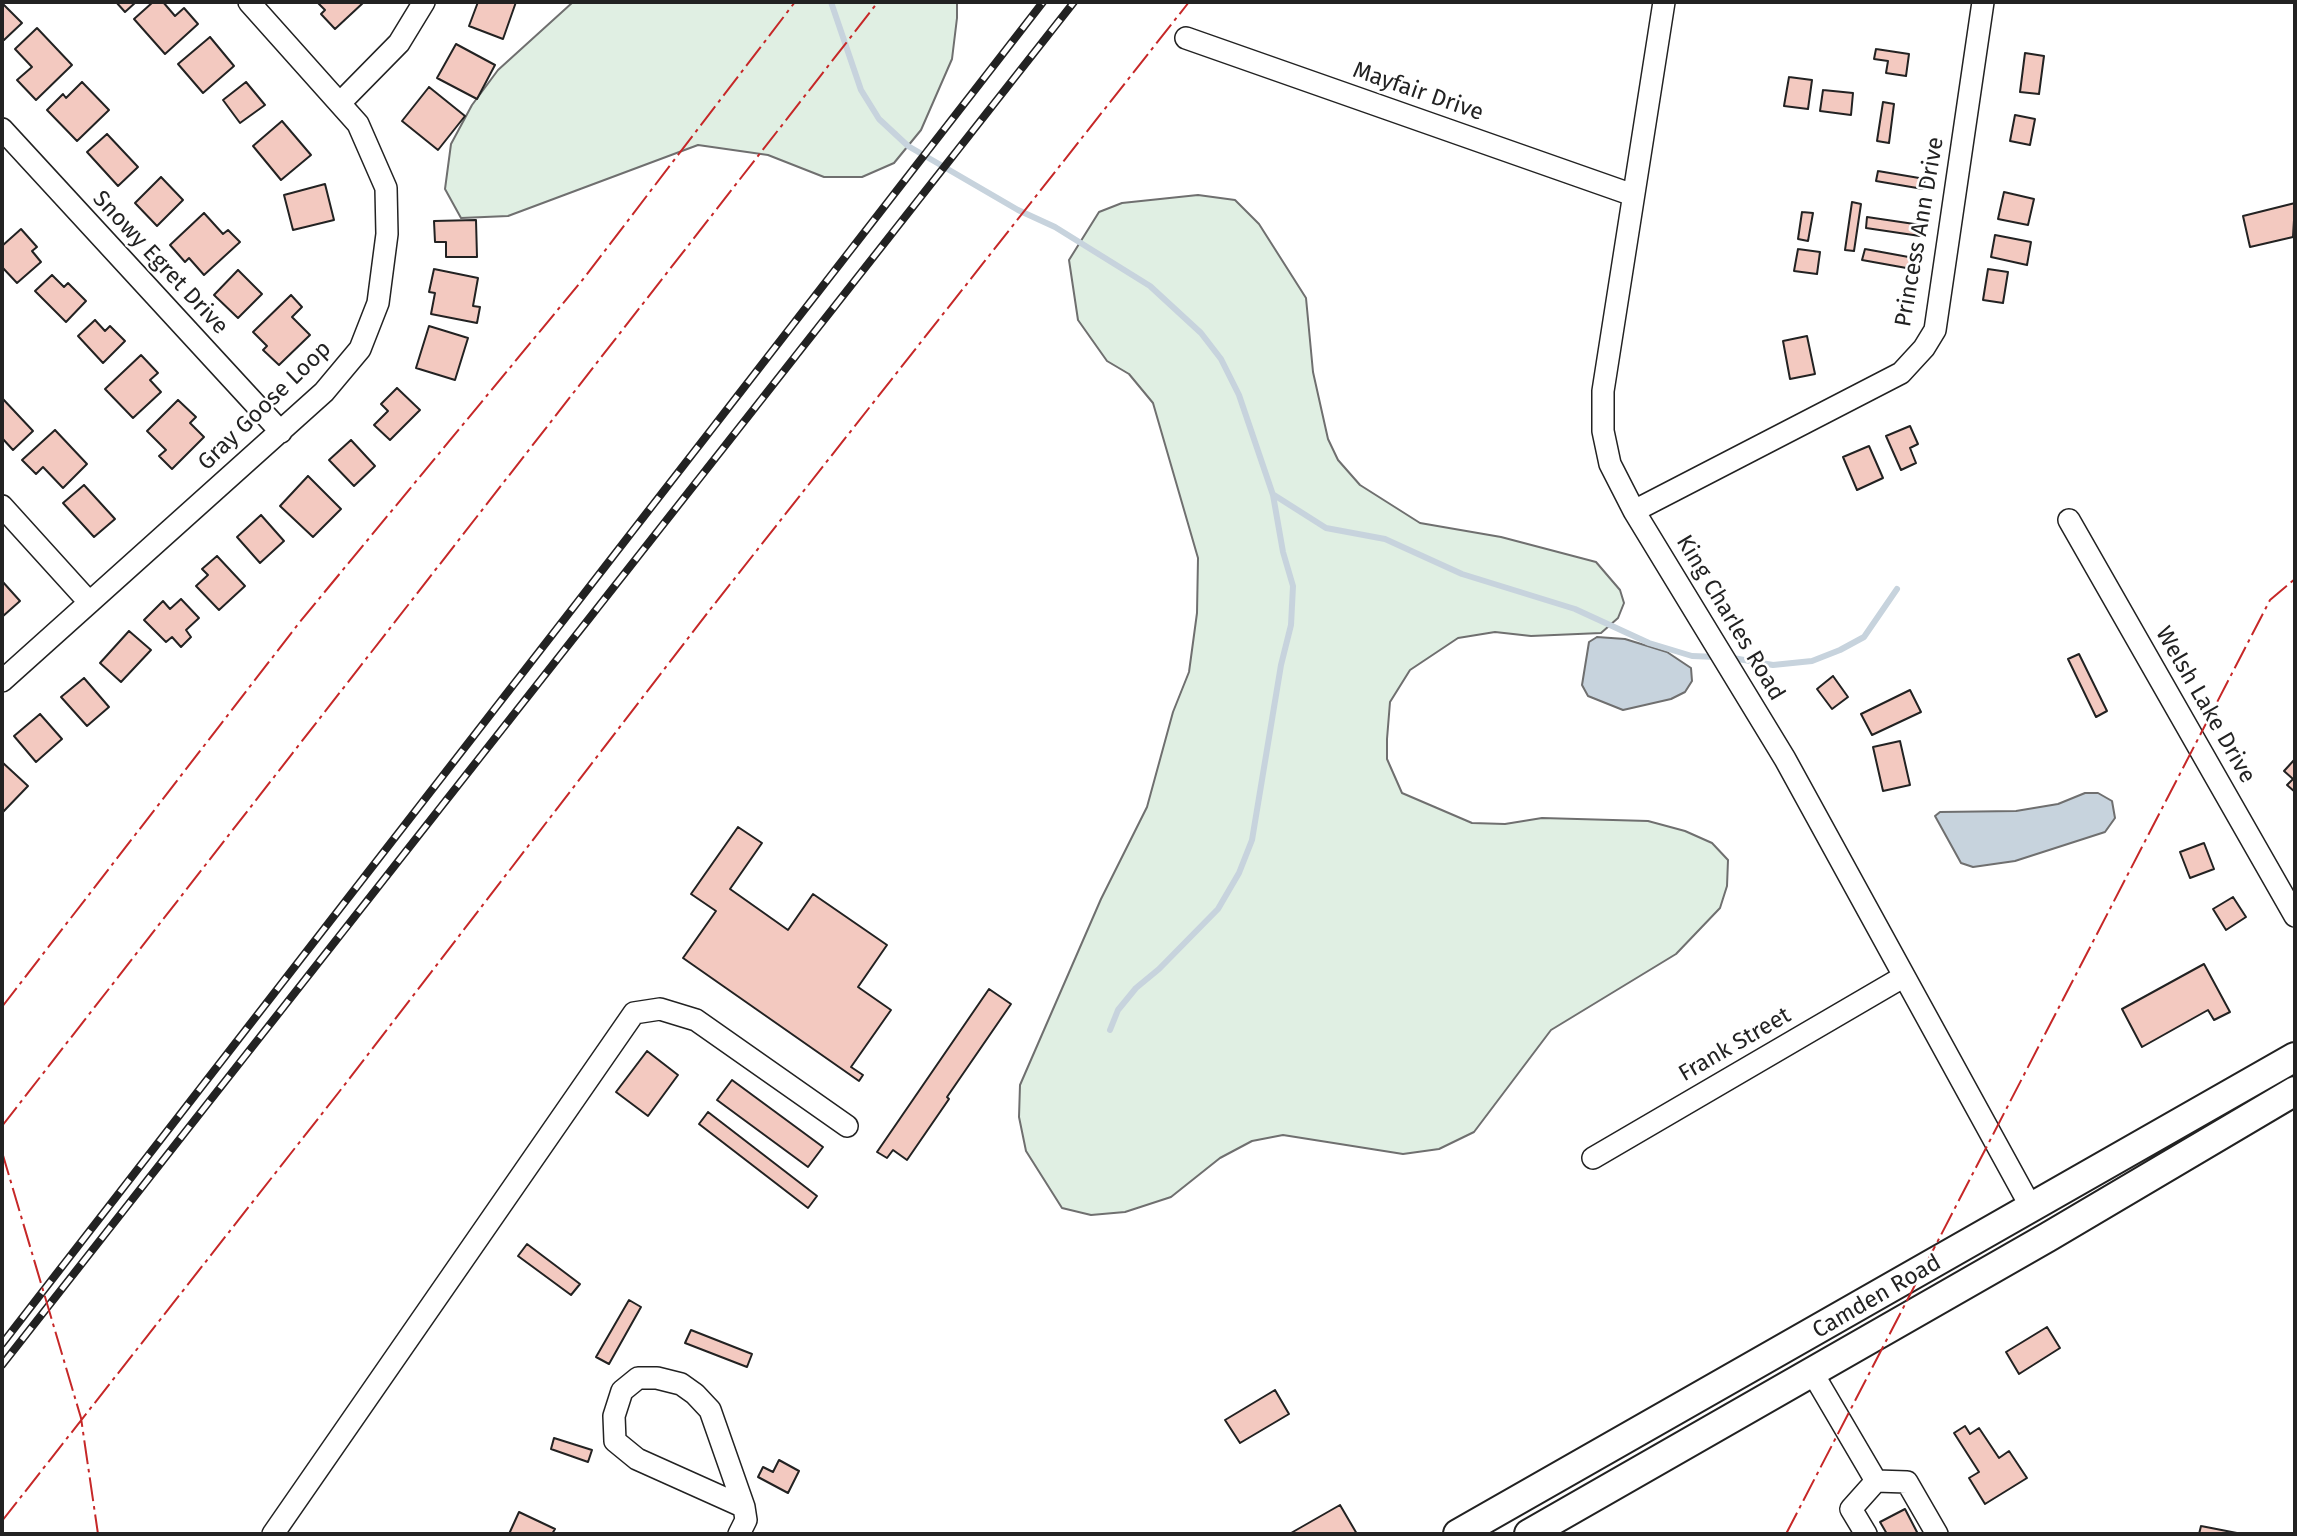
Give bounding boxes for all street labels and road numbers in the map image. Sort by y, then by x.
street label: Mayfair Drive [1349,57,1487,127]
street label: Princess Ann Drive [1890,135,1950,329]
street label: Snowy Egret Drive [86,185,234,341]
street label: Gray Goose Loop [193,336,337,476]
street label: King Charles Road [1670,530,1790,706]
street label: Welsh Lake Drive [2149,622,2261,788]
street label: Frank Street [1674,1002,1796,1088]
street label: Camden Road [1808,1249,1946,1345]

